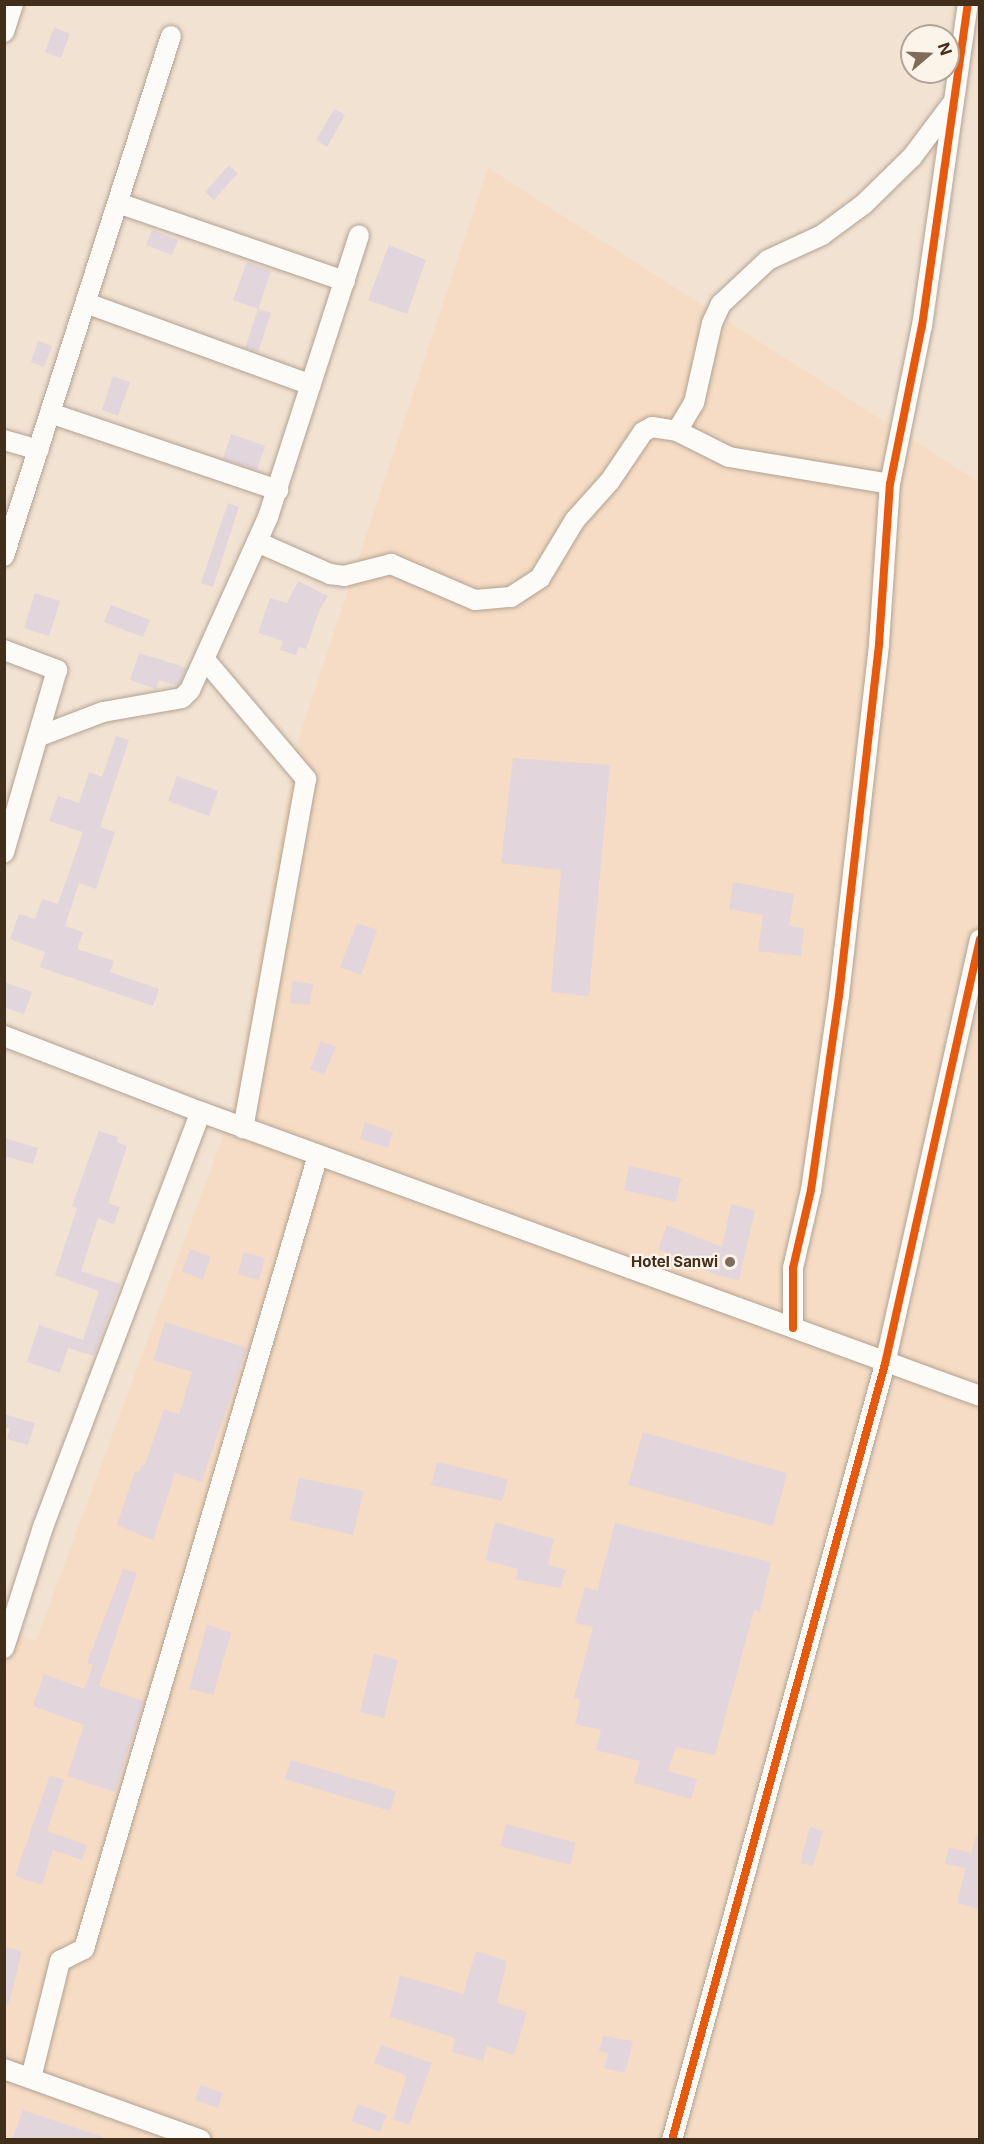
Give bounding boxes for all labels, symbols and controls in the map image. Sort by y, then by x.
north arrow [900,24,960,84]
text: N [934,40,957,58]
place label: Hotel Sanwi [631,1253,718,1271]
marker: Hotel Sanwi [723,1255,737,1269]

